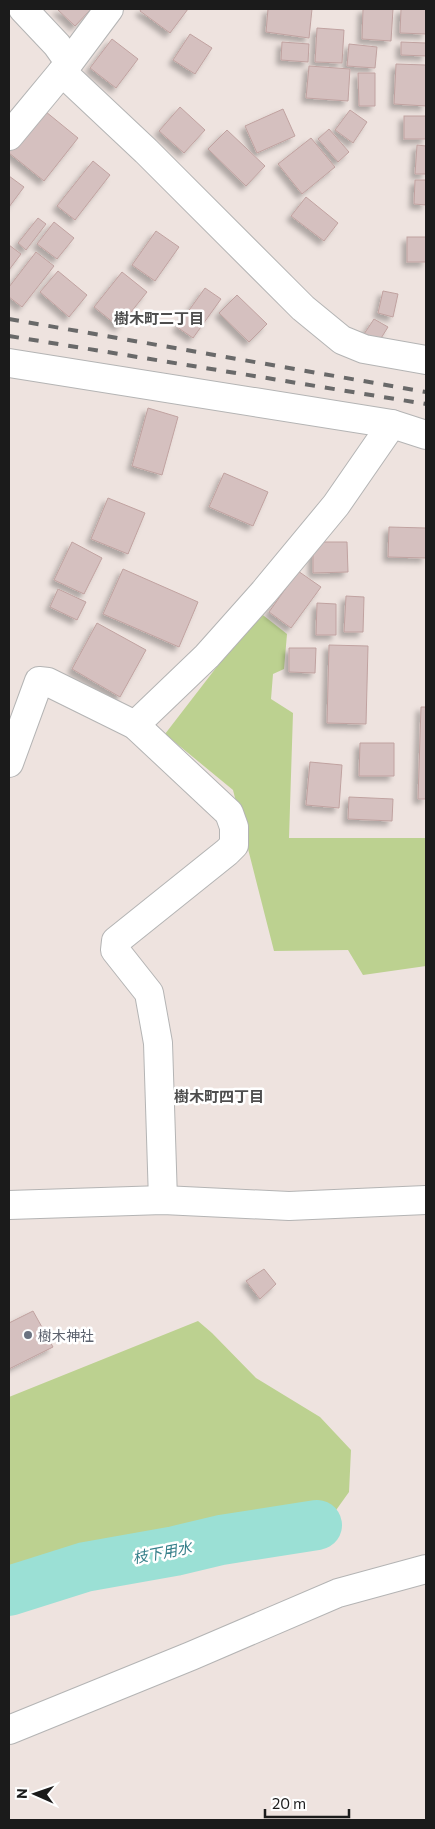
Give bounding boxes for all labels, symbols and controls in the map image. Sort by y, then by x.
district label: 樹木町二丁目 [114,309,204,327]
district label: 樹木町四丁目 [174,1087,264,1105]
place label: 樹木神社 [38,1327,94,1344]
marker: 樹木神社 [22,1329,34,1341]
water label: 枝下用水 [131,1537,195,1567]
north arrow [10,1769,60,1819]
scale bar [265,1786,349,1818]
text: N [13,1788,30,1799]
text: 20 m [272,1794,306,1812]

